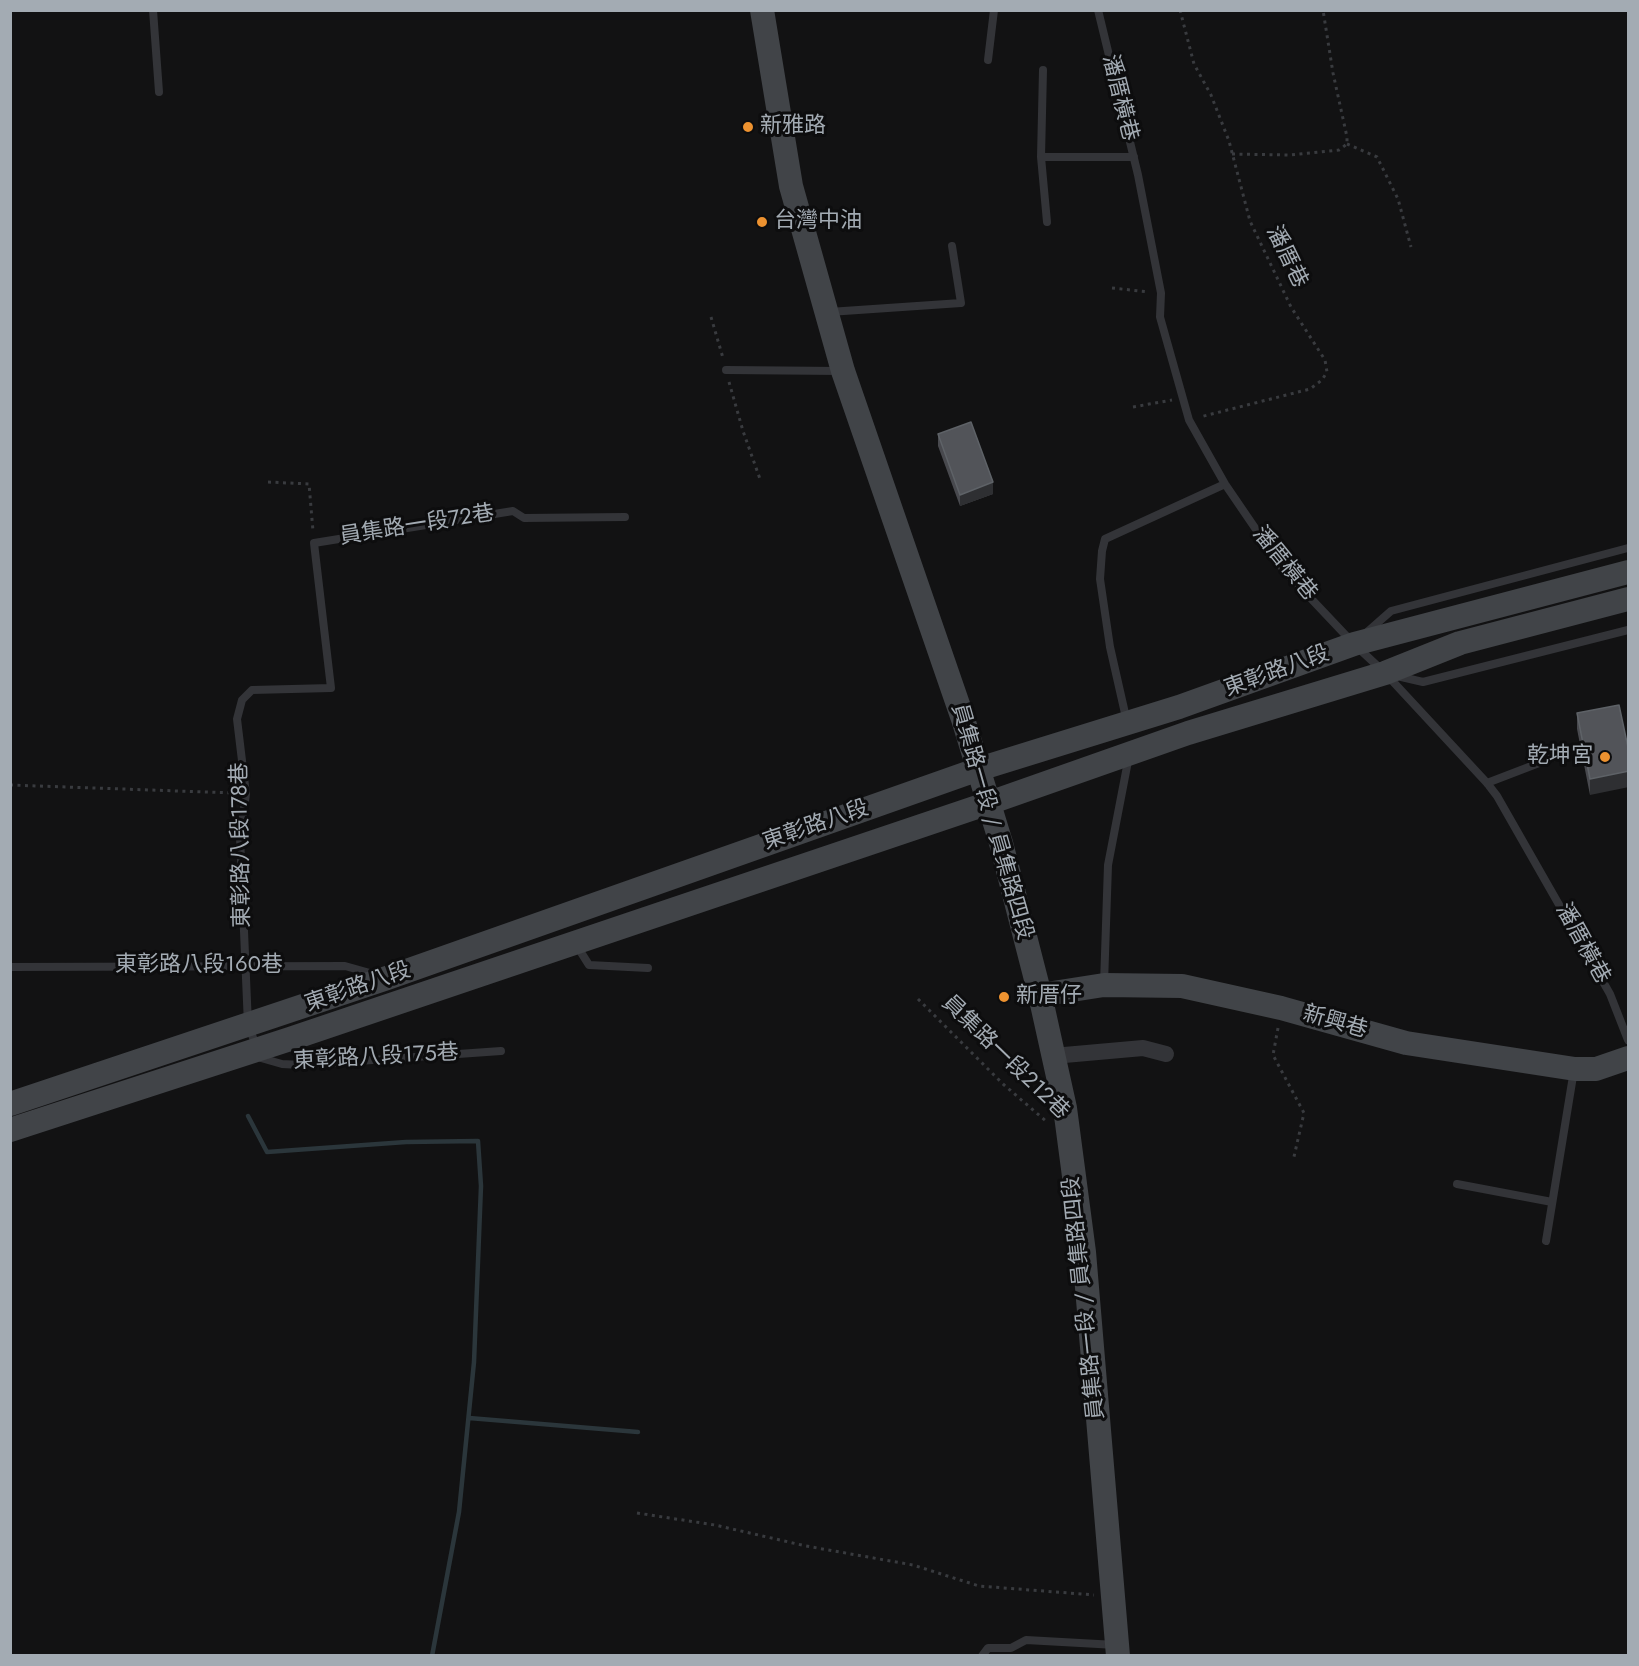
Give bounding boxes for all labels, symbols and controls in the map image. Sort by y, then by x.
street label: 潘厝橫巷 [1096,52,1142,144]
place label: 新雅路 [760,114,826,140]
marker: 新雅路 [741,120,755,134]
place label: 台灣中油 [774,209,862,235]
marker: 台灣中油 [755,215,769,229]
street label: 潘厝巷 [1260,222,1312,292]
street label: 員集路一段72巷 [338,501,496,551]
street label: 潘厝橫巷 [1246,521,1322,607]
street label: 東彰路八段 [1221,641,1333,703]
street label: 員集路一段 / 員集路四段 [945,701,1037,943]
place label: 乾坤宮 [1527,744,1593,770]
marker: 乾坤宮 [1598,750,1612,764]
street label: 東彰路八段178巷 [227,762,257,928]
street label: 東彰路八段 [760,796,872,856]
street label: 潘厝橫巷 [1549,899,1615,989]
street label: 東彰路八段160巷 [115,953,283,979]
street label: 東彰路八段 [302,958,414,1018]
place label: 新厝仔 [1016,984,1082,1010]
marker: 新厝仔 [997,990,1011,1004]
street label: 員集路一段212巷 [936,991,1074,1125]
street label: 新興巷 [1300,1001,1370,1045]
street label: 東彰路八段175巷 [292,1040,460,1076]
street label: 員集路一段 / 員集路四段 [1059,1175,1111,1421]

